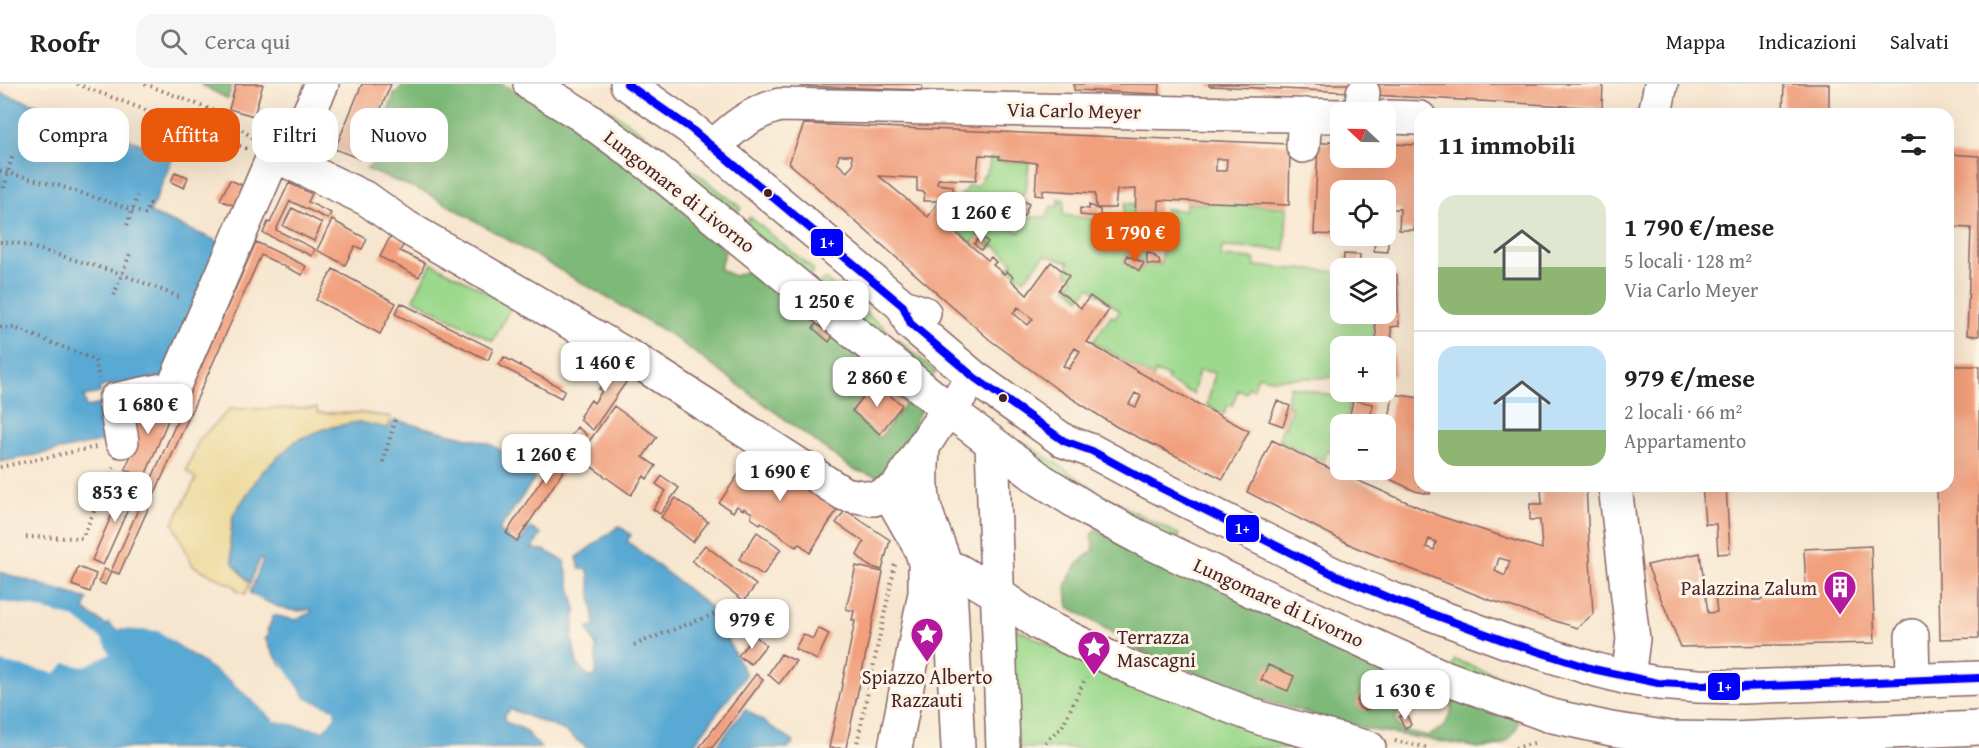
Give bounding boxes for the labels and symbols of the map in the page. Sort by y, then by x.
street label: Via Carlo Meyer [1007,94,1141,126]
north arrow [1330,102,1396,168]
street label: Lungomare di Livorno [598,123,762,259]
unlabelled marker [762,187,774,199]
pin: 1 260 € [926,192,1036,243]
pin: 1 790 € [1080,212,1190,263]
line badge: 1+ [810,228,844,257]
text: 1+ [819,230,835,254]
pin: 1 250 € [769,281,879,332]
pin: 1 460 € [550,342,660,393]
pin: 2 860 € [822,357,932,408]
pin: 1 680 € [93,384,203,435]
unlabelled marker [997,392,1009,404]
pin: 1 260 € [491,434,601,485]
pin: 1 690 € [725,451,835,502]
pin: 853 € [73,472,157,523]
line badge: 1+ [1225,514,1260,543]
text: 1+ [1234,516,1250,540]
street label: Lungomare di Livorno [1189,550,1369,654]
building icon: Palazzina Zalum [1822,569,1858,616]
place label: Palazzina Zalum [1681,573,1818,602]
pin: 979 € [710,599,794,650]
place icon: Spiazzo Alberto Razzauti [909,616,945,663]
place label: Terrazza Mascagni [1117,622,1196,674]
place icon: Terrazza Mascagni [1076,629,1112,676]
place label: Spiazzo Alberto Razzauti [862,662,992,714]
pin: 1 630 € [1350,670,1460,721]
line badge: 1+ [1707,672,1741,701]
text: 1+ [1716,674,1732,698]

